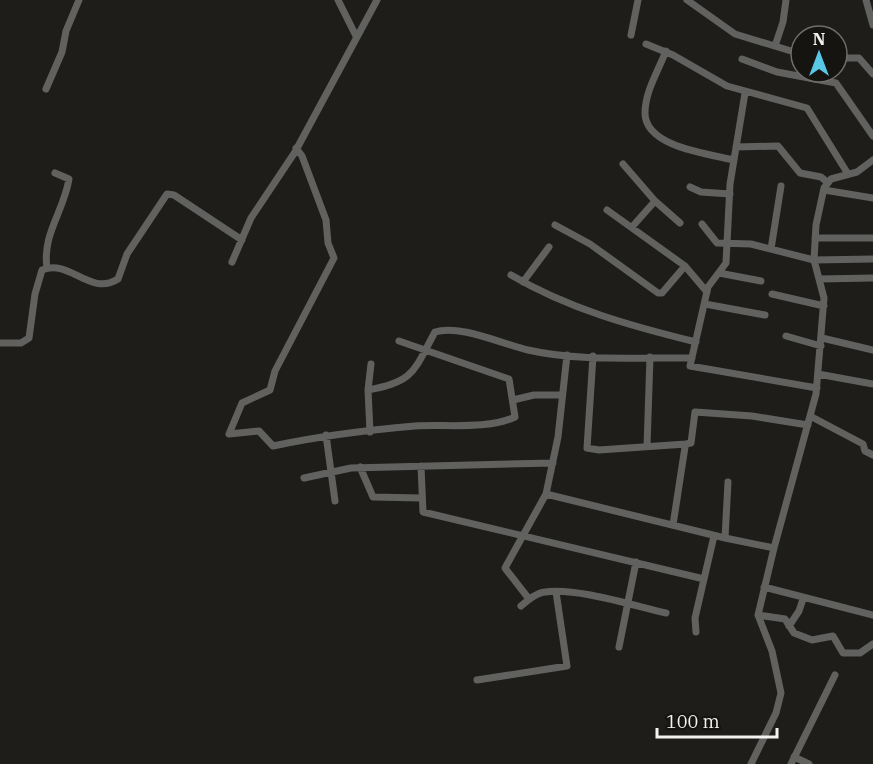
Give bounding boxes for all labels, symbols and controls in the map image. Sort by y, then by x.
north arrow [789,24,849,84]
text: N [813,29,825,49]
scale bar [657,701,777,739]
text: 100 m [666,710,720,733]

